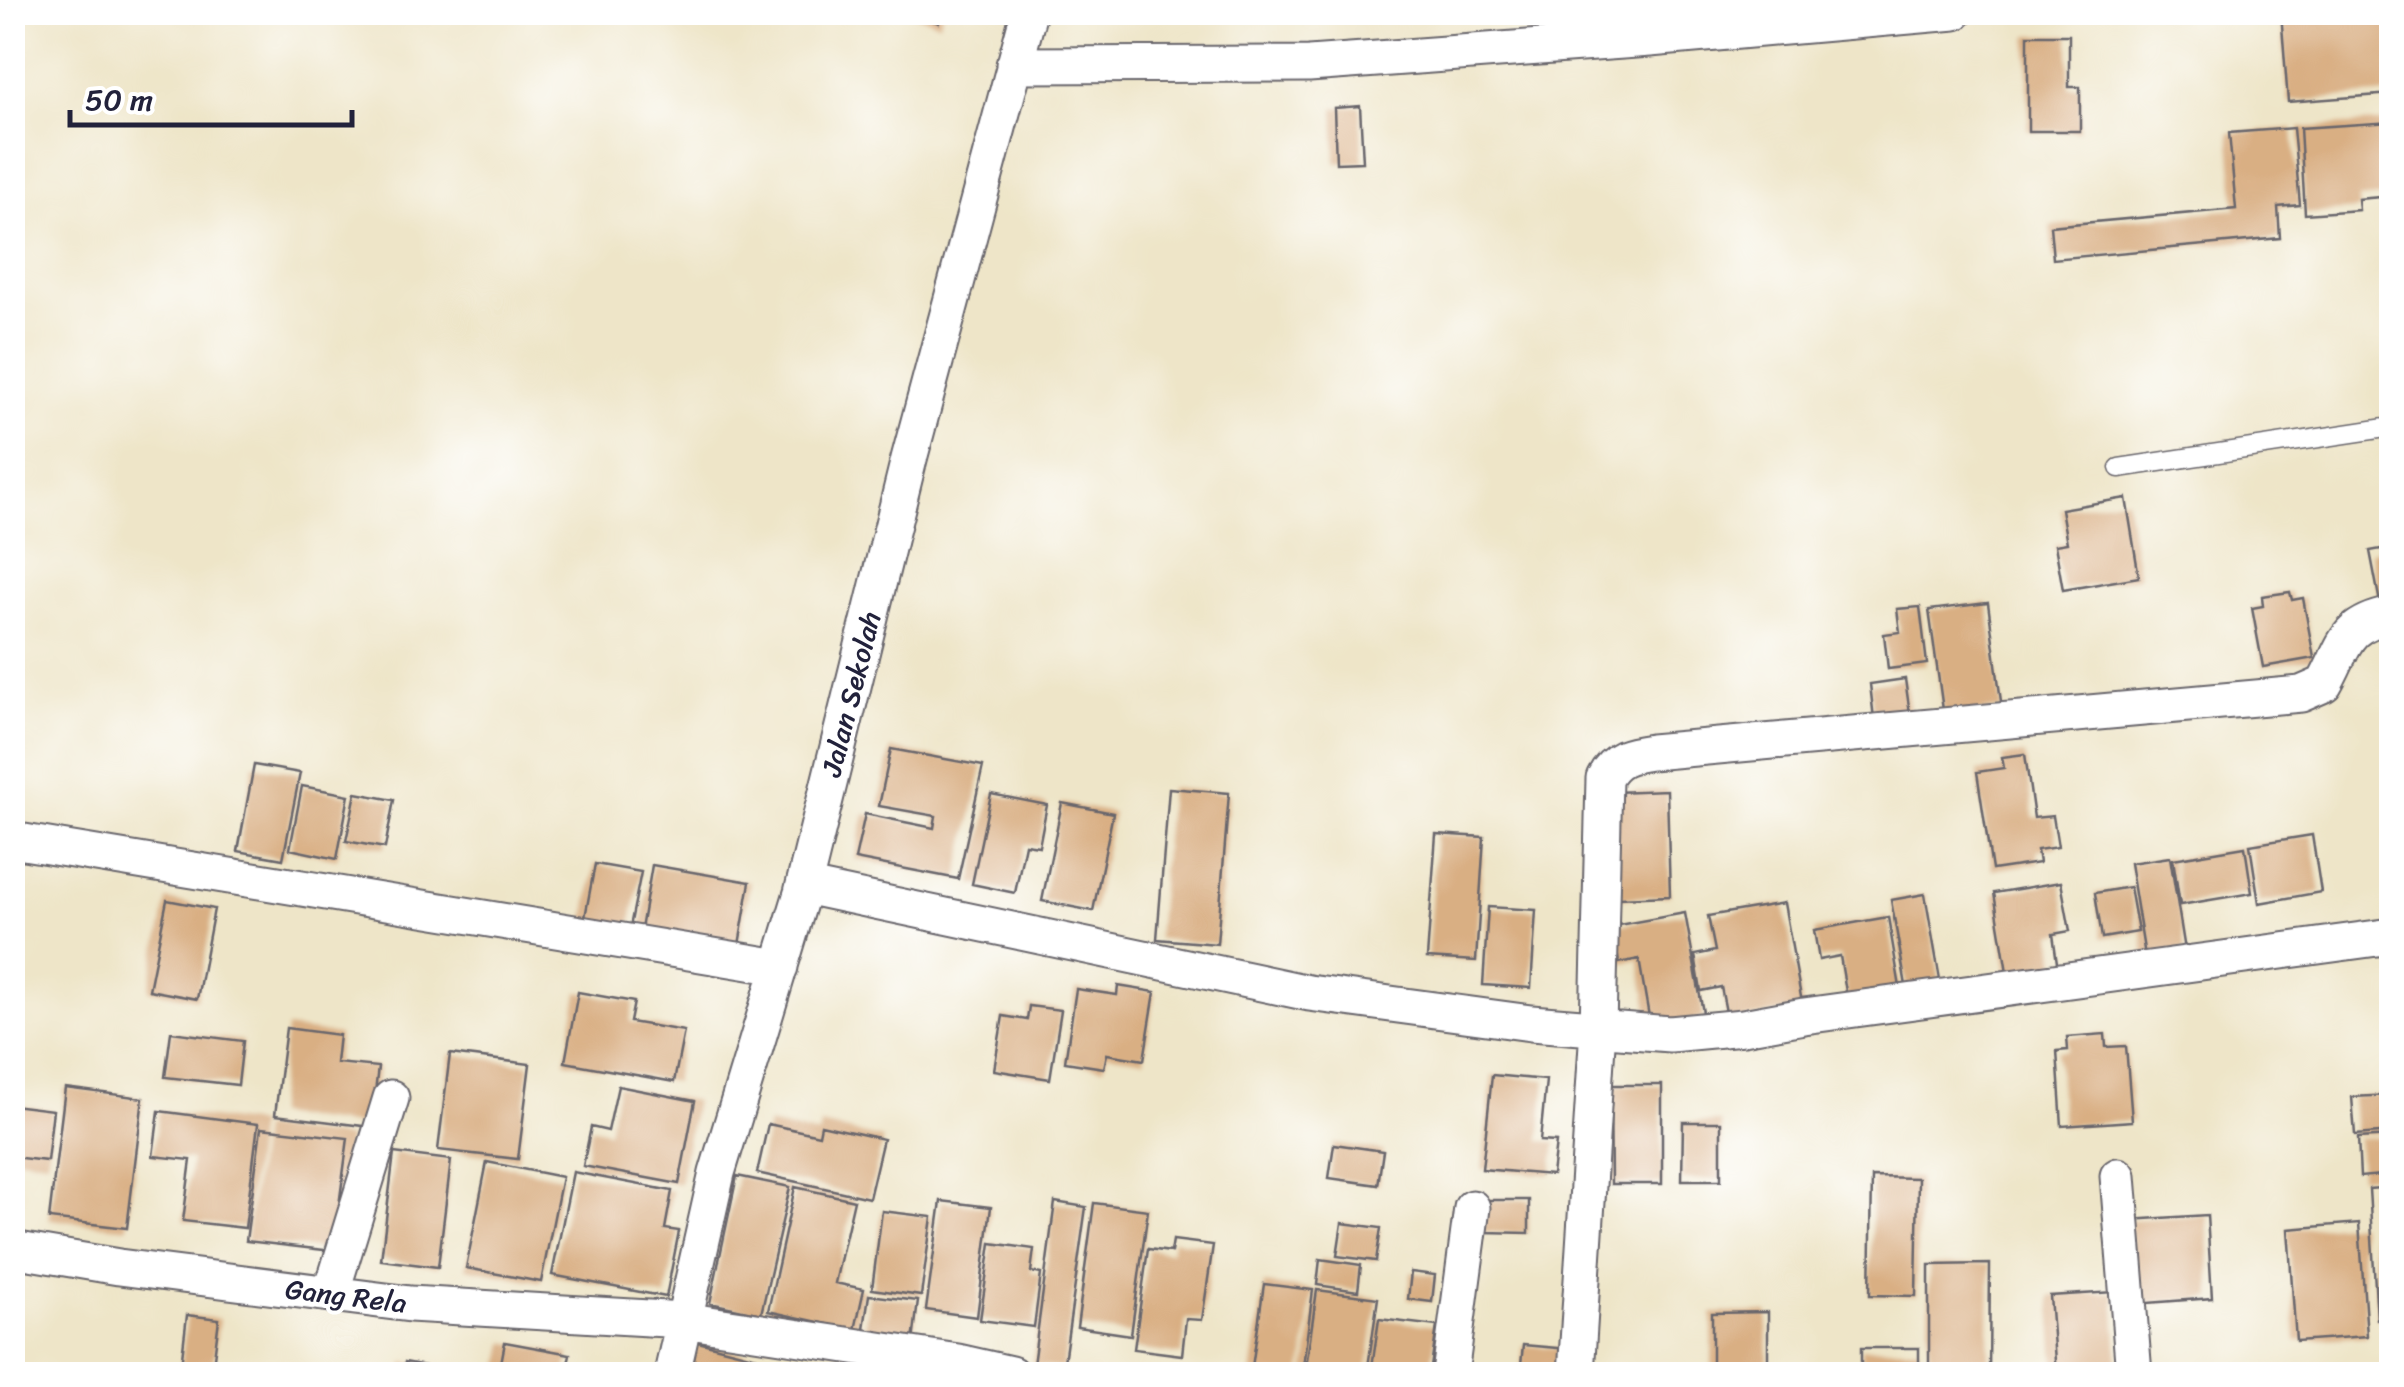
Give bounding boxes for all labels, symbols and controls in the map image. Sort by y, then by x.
scale bar [70,65,352,127]
text: 50 m [85,73,153,127]
street label: Jalan Sekolah [807,606,895,783]
street label: Gang Rela [283,1264,409,1328]

